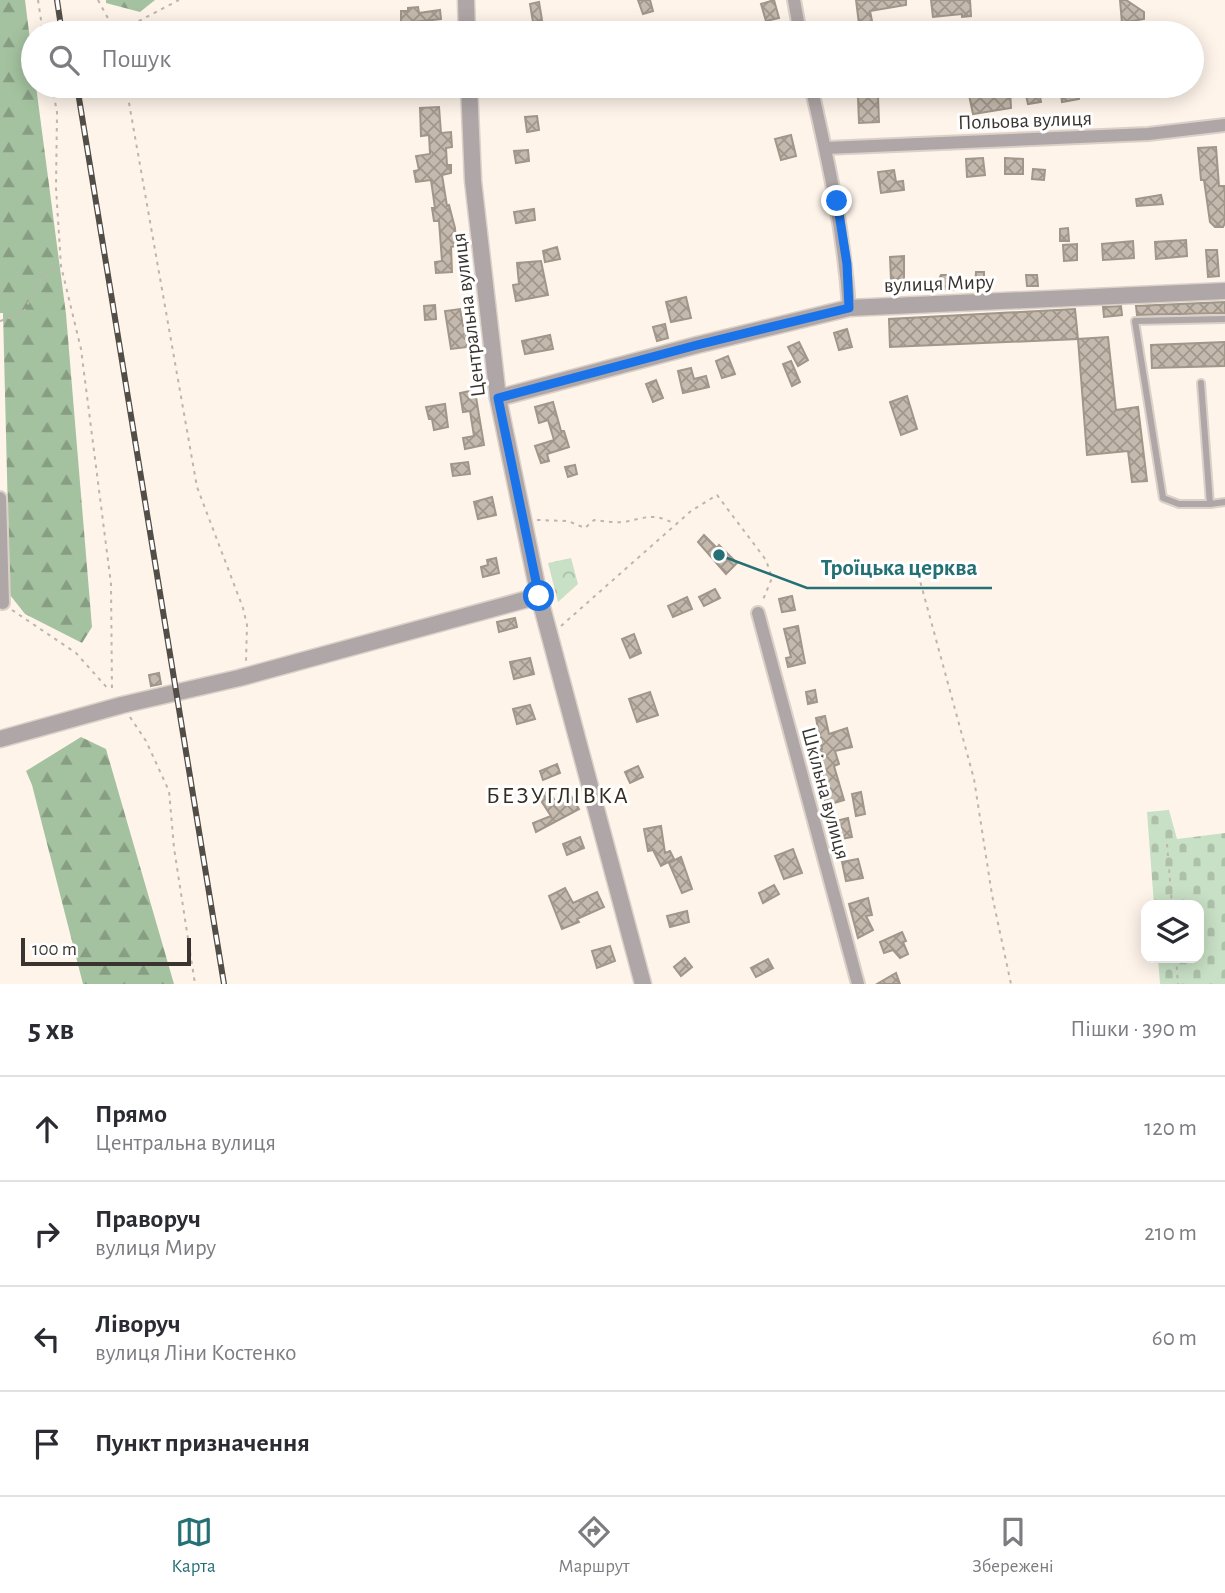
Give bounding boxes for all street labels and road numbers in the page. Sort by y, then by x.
street label: Польова вулиця [957,108,1093,133]
street label: Центральна вулиця [448,232,489,398]
street label: вулиця Миру [883,271,995,296]
street label: Шкільна вулиця [798,725,853,862]

